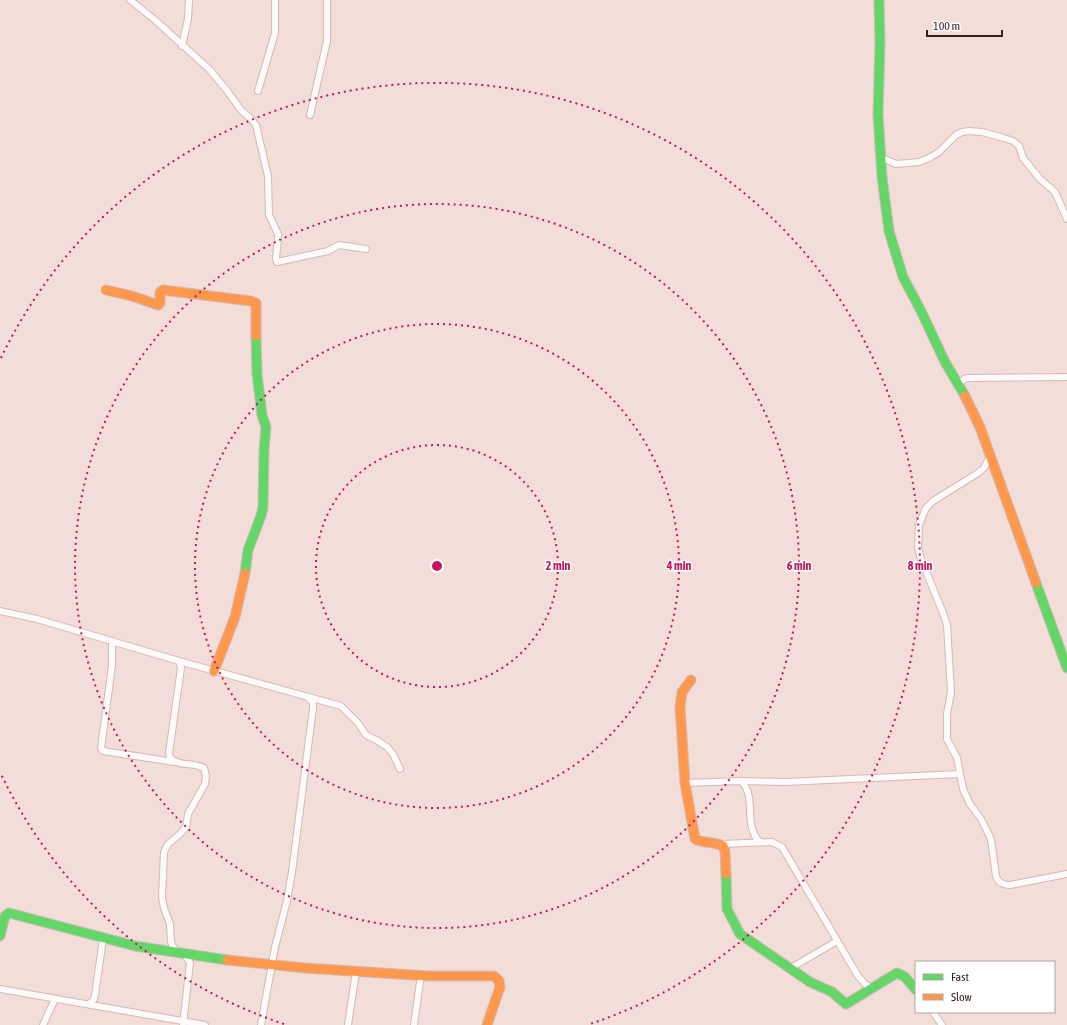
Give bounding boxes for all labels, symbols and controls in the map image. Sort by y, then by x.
scale bar [927,12,1002,38]
text: 100 m [933,19,960,33]
centre of rings [430,559,444,573]
text: 2 min [546,559,570,573]
text: 4 min [666,559,691,573]
text: 6 min [787,559,811,573]
text: 8 min [908,559,932,573]
legend [915,961,1055,1013]
text: Fast [951,970,969,984]
text: Slow [951,990,972,1004]

